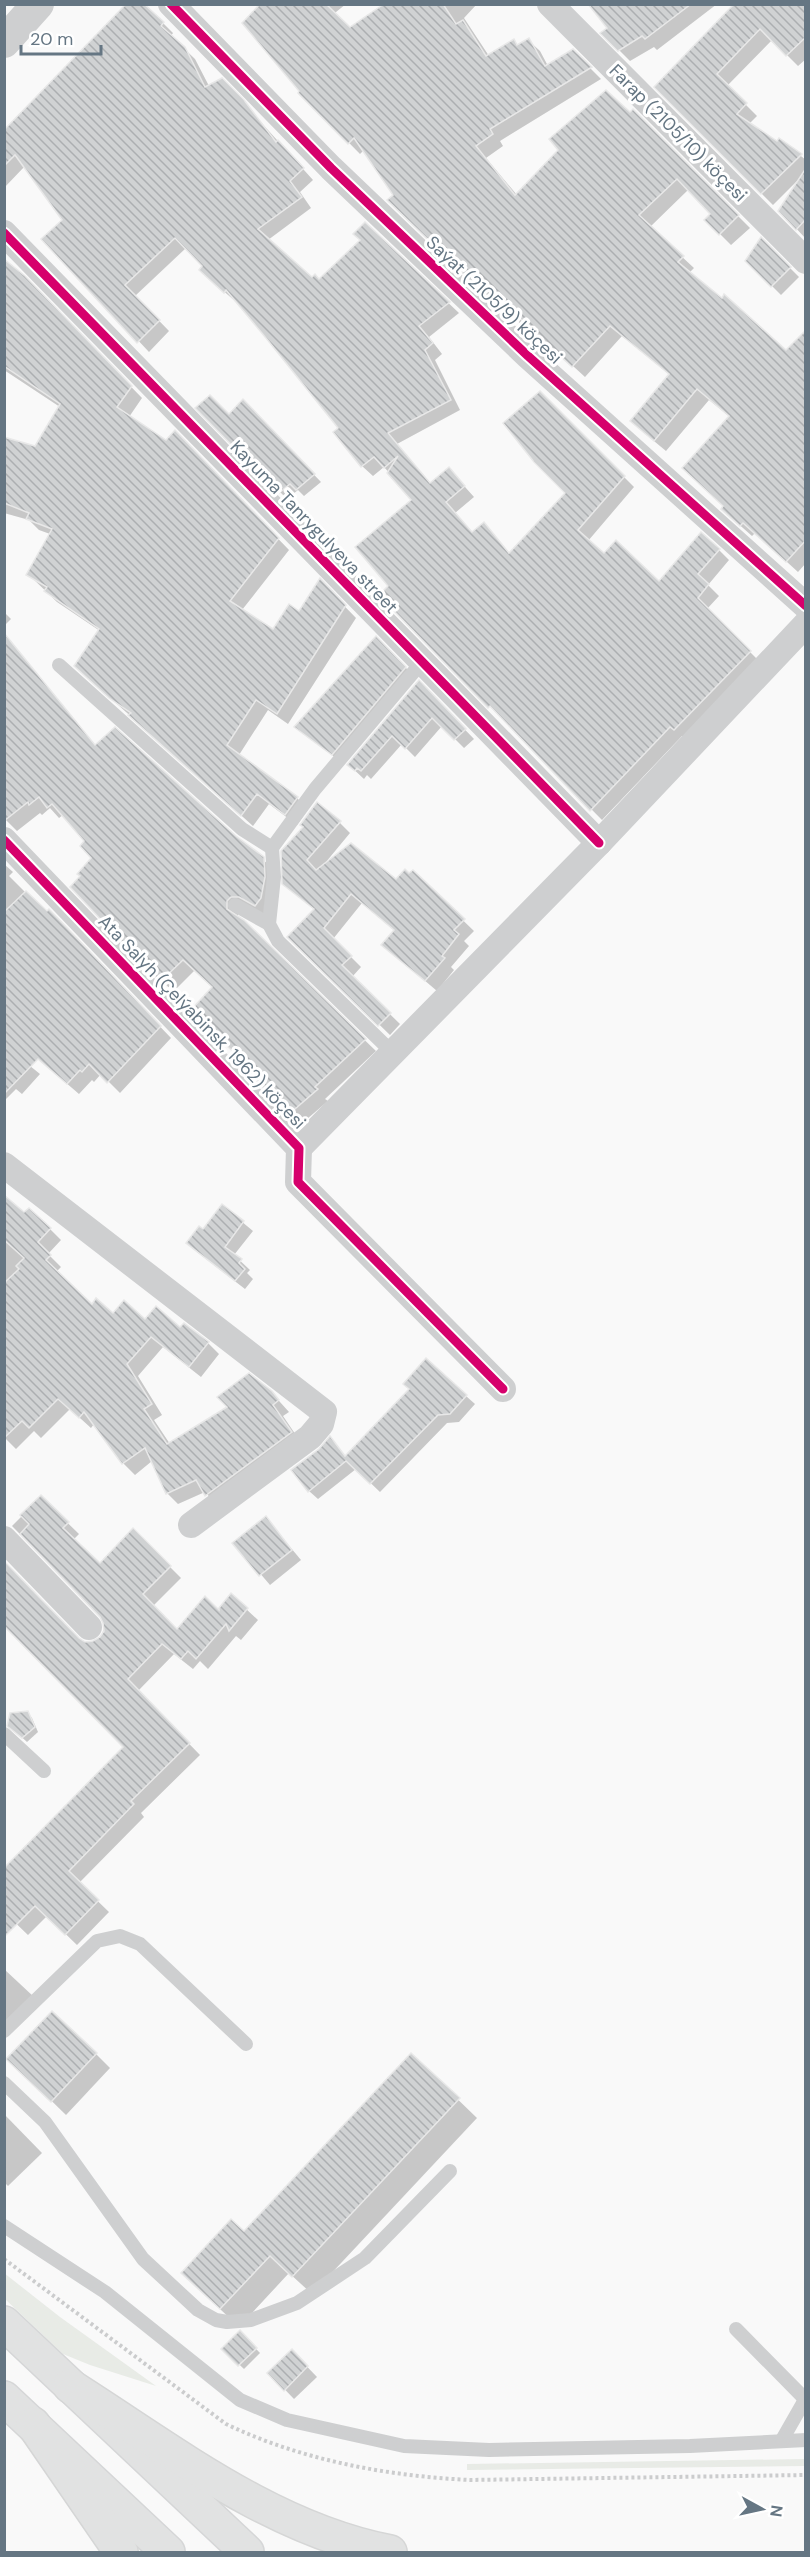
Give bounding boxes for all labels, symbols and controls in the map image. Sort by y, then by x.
scale bar [21,18,100,56]
text: 20 m [30,27,73,51]
street label: Farap (2105/10) köçesi [604,59,752,207]
street label: Saýat (2105/9) köçesi [421,231,567,369]
street label: Kayuma Tanrygulyeva street [225,435,403,619]
street label: Ata Salyh (Çelýabinsk, 1962) köçesi [93,910,311,1134]
north arrow [732,2479,792,2539]
text: N [765,2504,788,2518]

